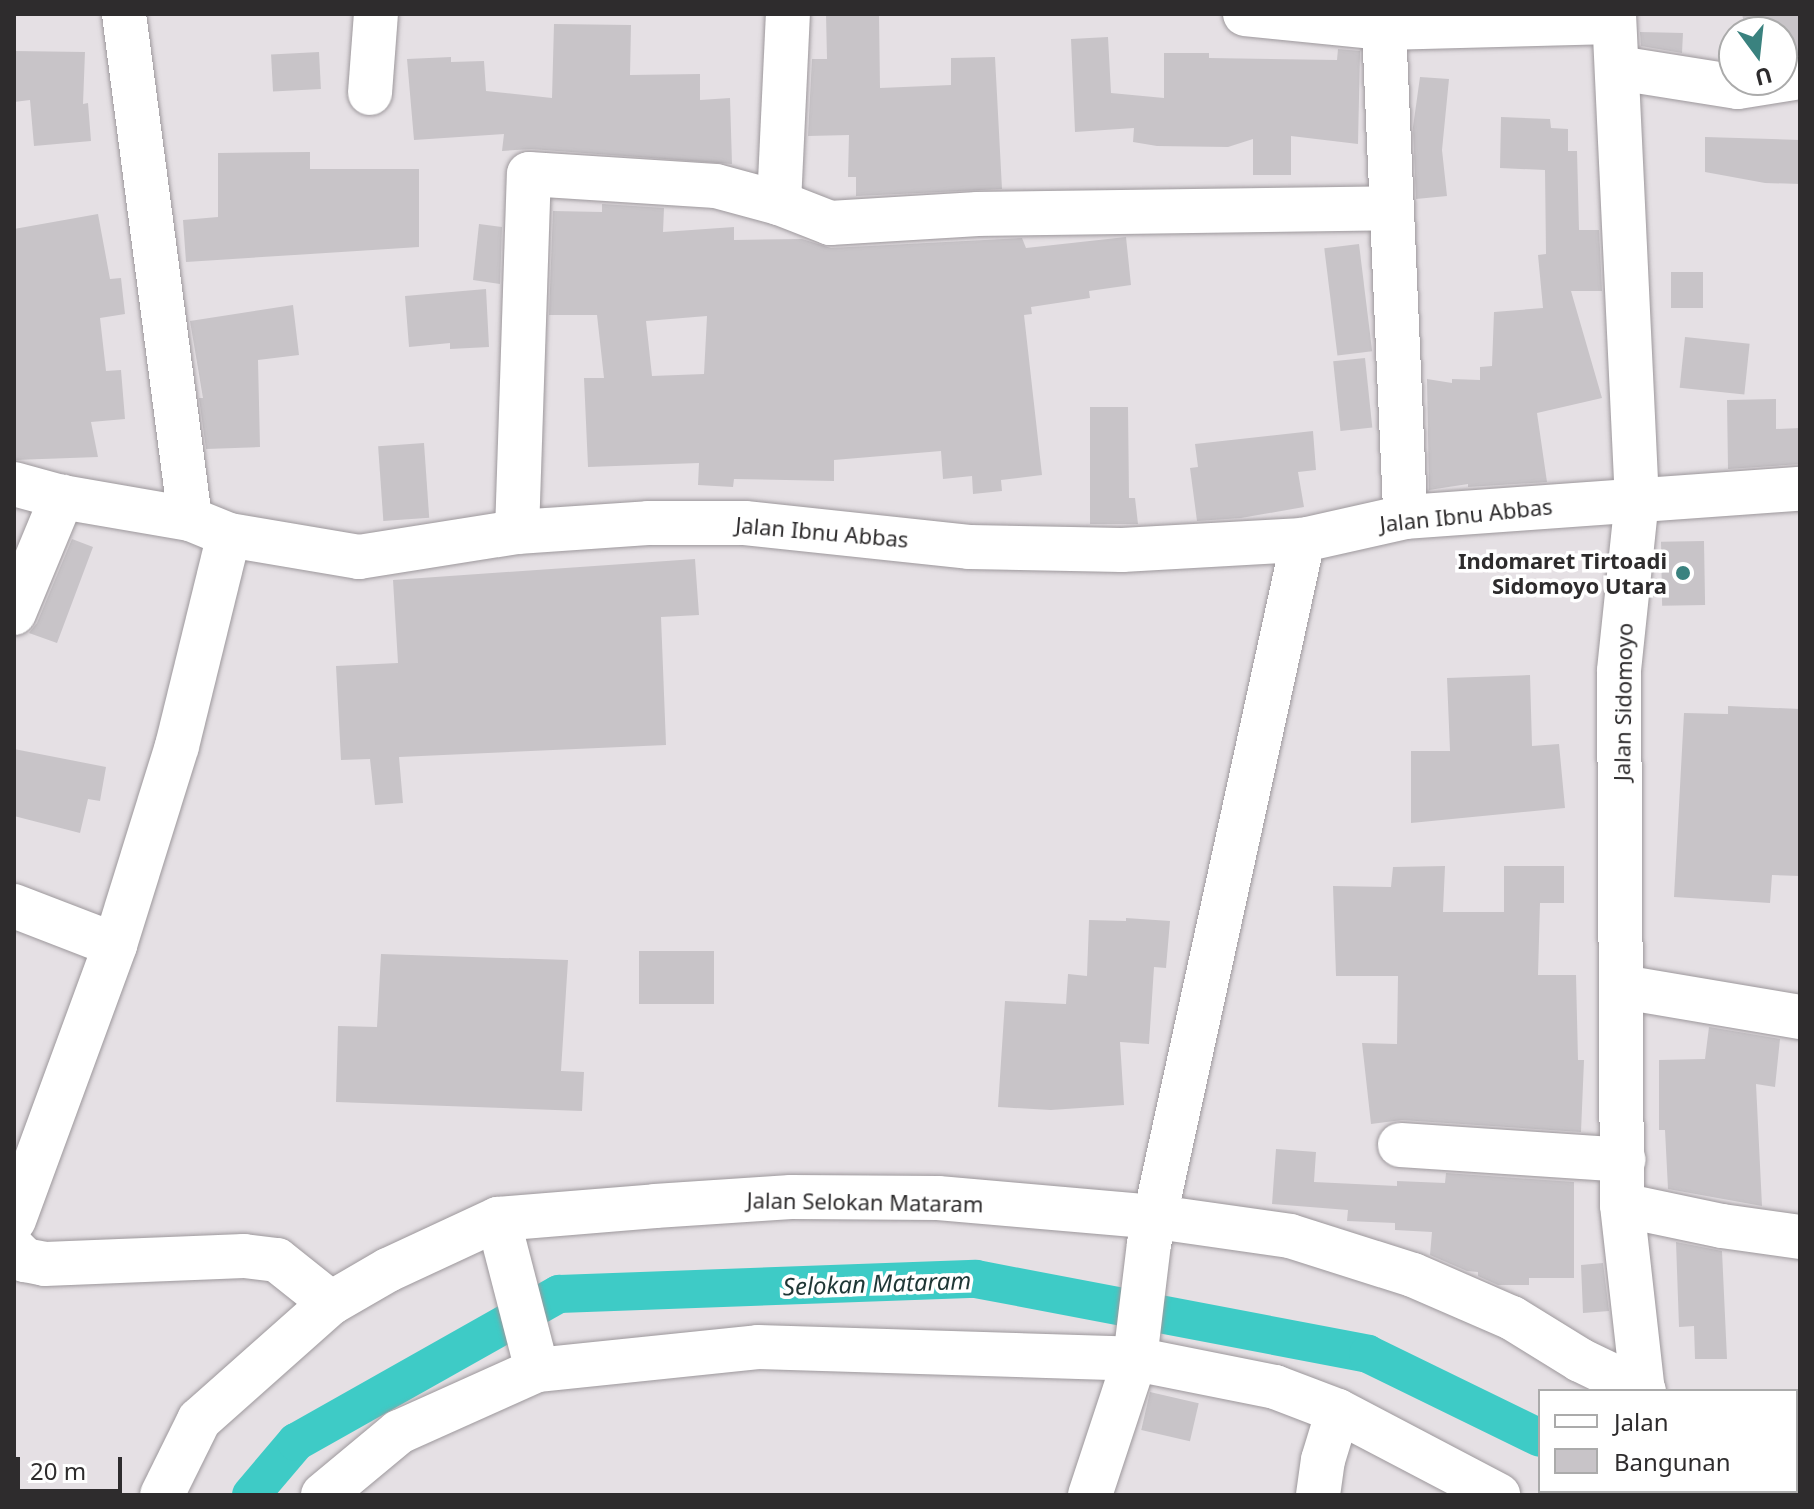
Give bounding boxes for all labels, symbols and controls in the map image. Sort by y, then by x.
north arrow [1718,16,1798,96]
text: U [1752,61,1776,94]
street label: Jalan Ibnu Abbas [1378,493,1554,537]
street label: Jalan Ibnu Abbas [734,511,910,553]
place label: Indomaret Tirtoadi Sidomoyo Utara [1458,547,1667,598]
marker: Indomaret Tirtoadi Sidomoyo Utara [1674,564,1692,582]
street label: Jalan Sidomoyo [1608,623,1638,781]
street label: Jalan Selokan Mataram [746,1187,984,1217]
water label: Selokan Mataram [782,1265,972,1301]
legend [1538,1389,1798,1493]
text: Jalan [1614,1405,1669,1438]
scale bar [20,1441,126,1491]
text: Bangunan [1614,1445,1731,1478]
text: 20 m [30,1454,86,1487]

